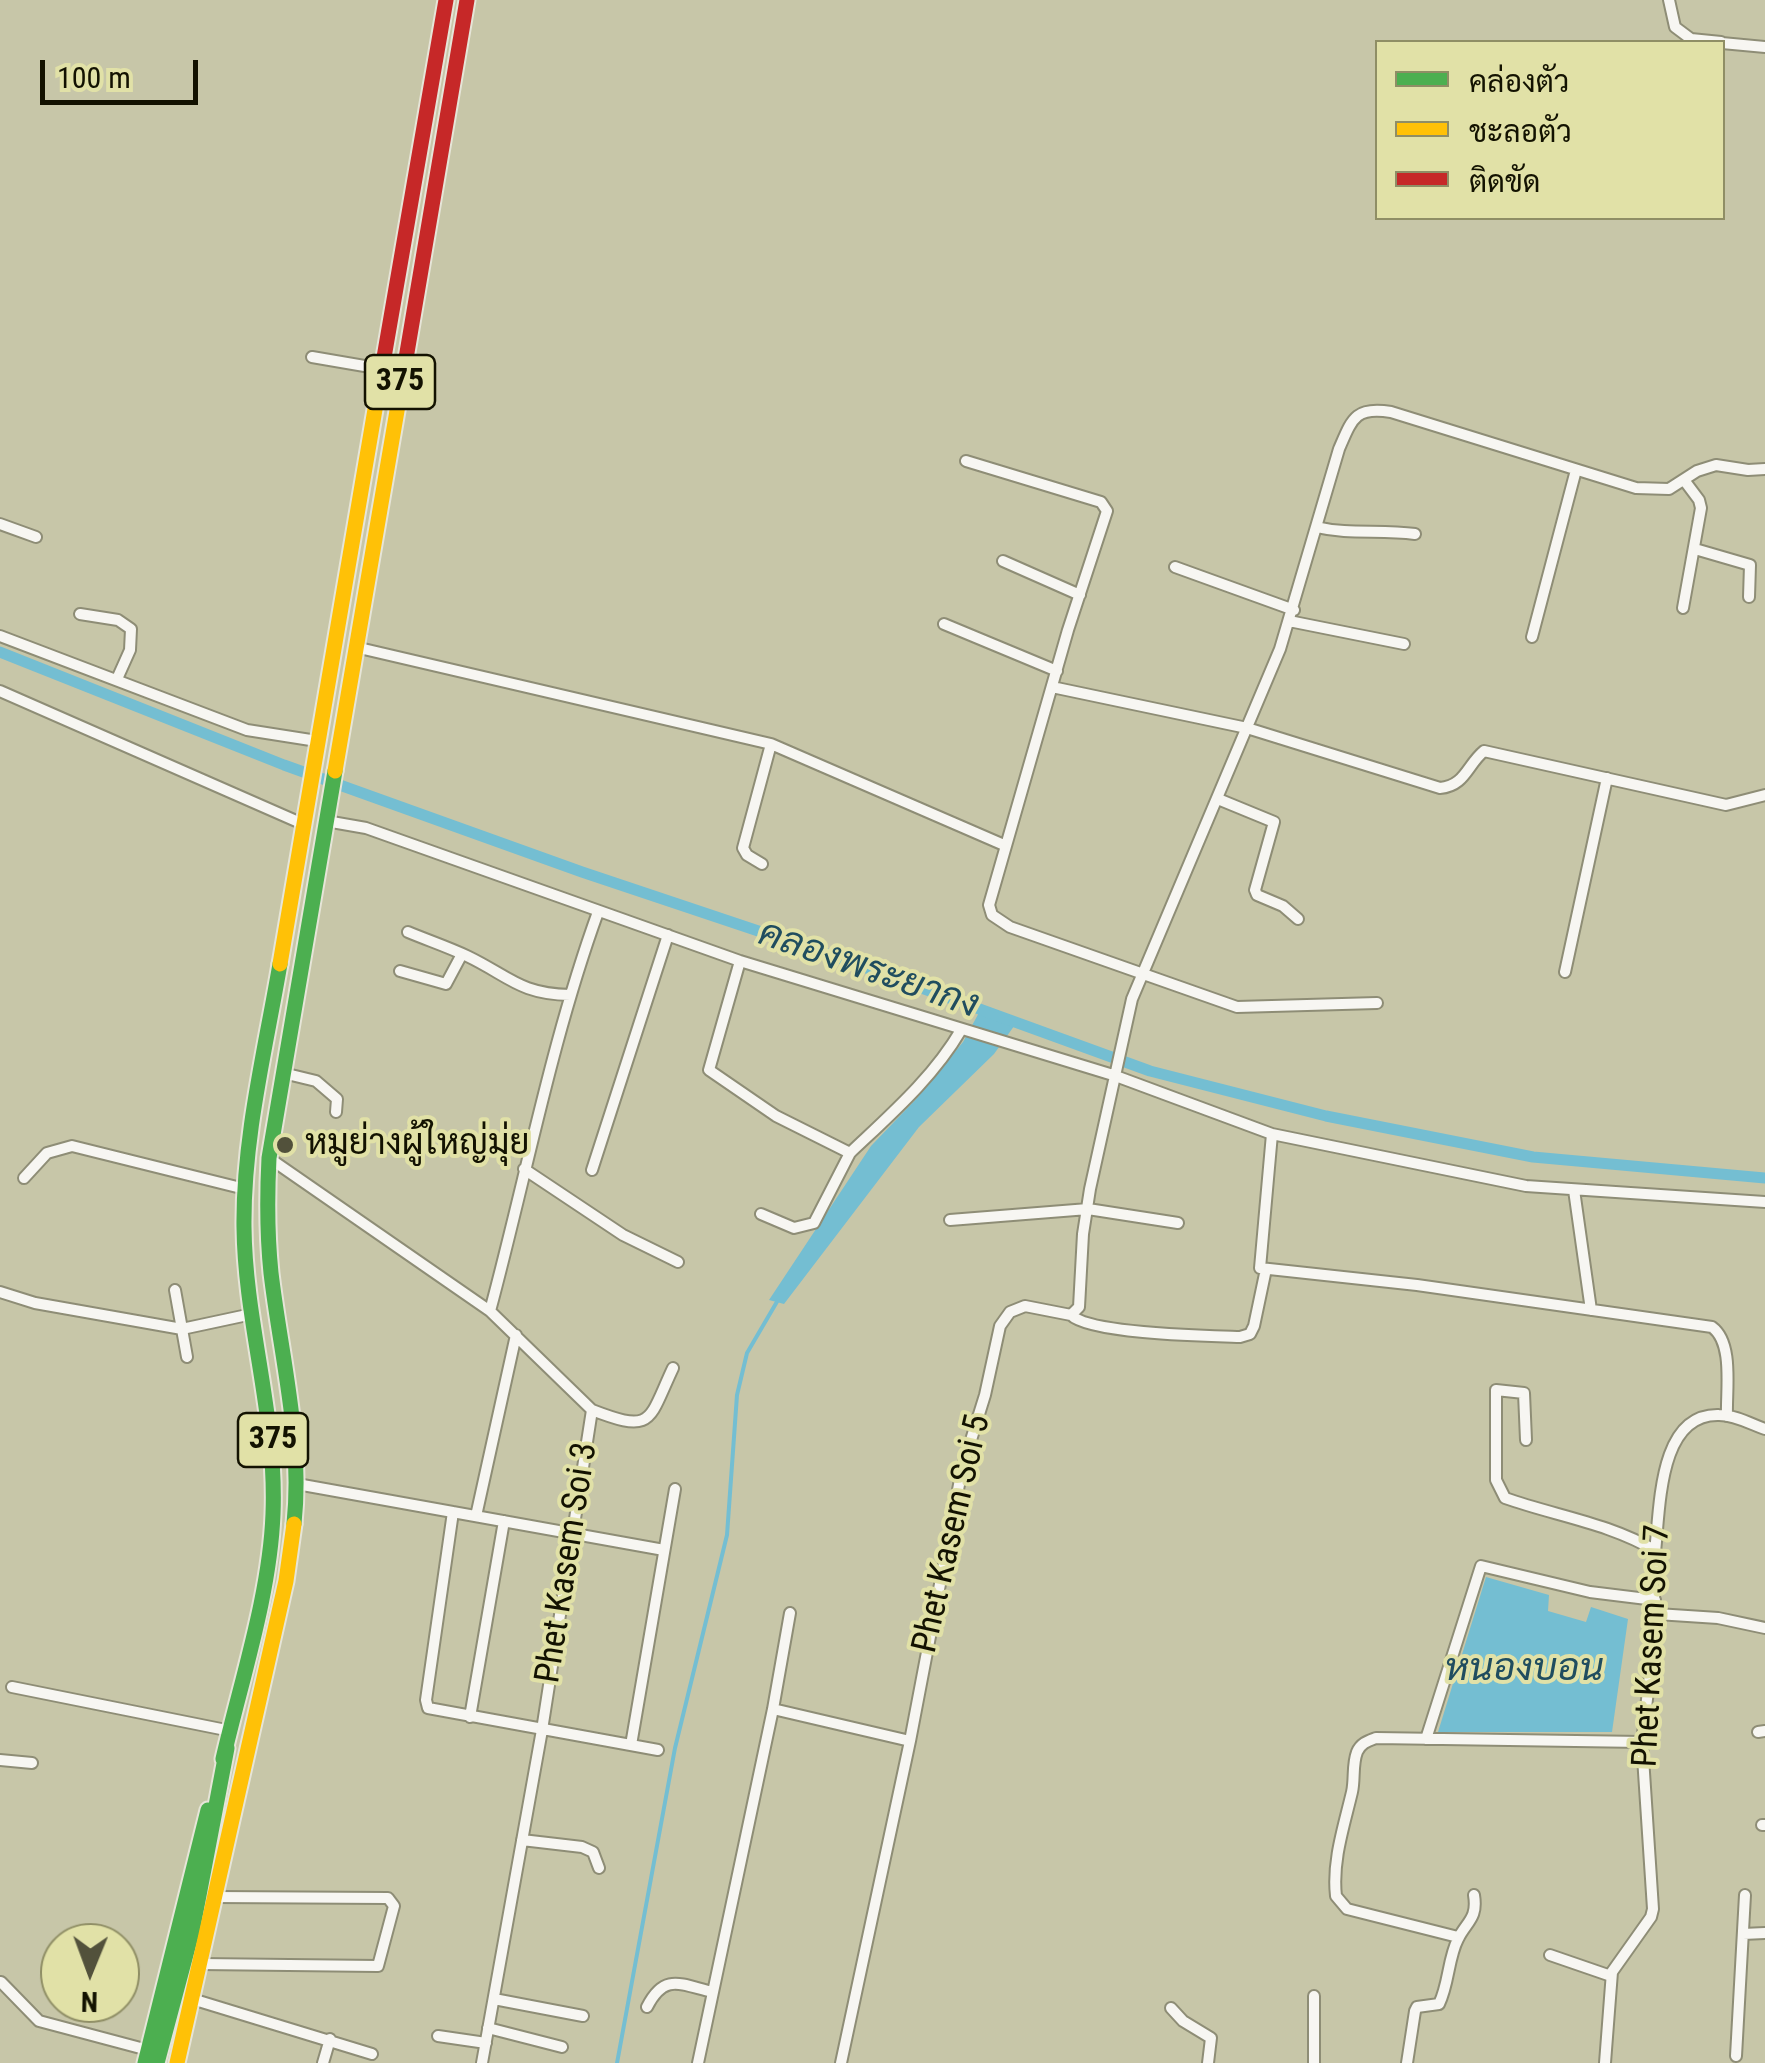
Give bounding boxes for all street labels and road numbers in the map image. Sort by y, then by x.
road number: 375 [365,355,435,409]
street label: Phet Kasem Soi 5 [905,1411,1001,1657]
road number: 375 [238,1413,308,1467]
street label: Phet Kasem Soi 3 [528,1440,608,1686]
street label: Phet Kasem Soi 7 [1626,1524,1680,1768]

